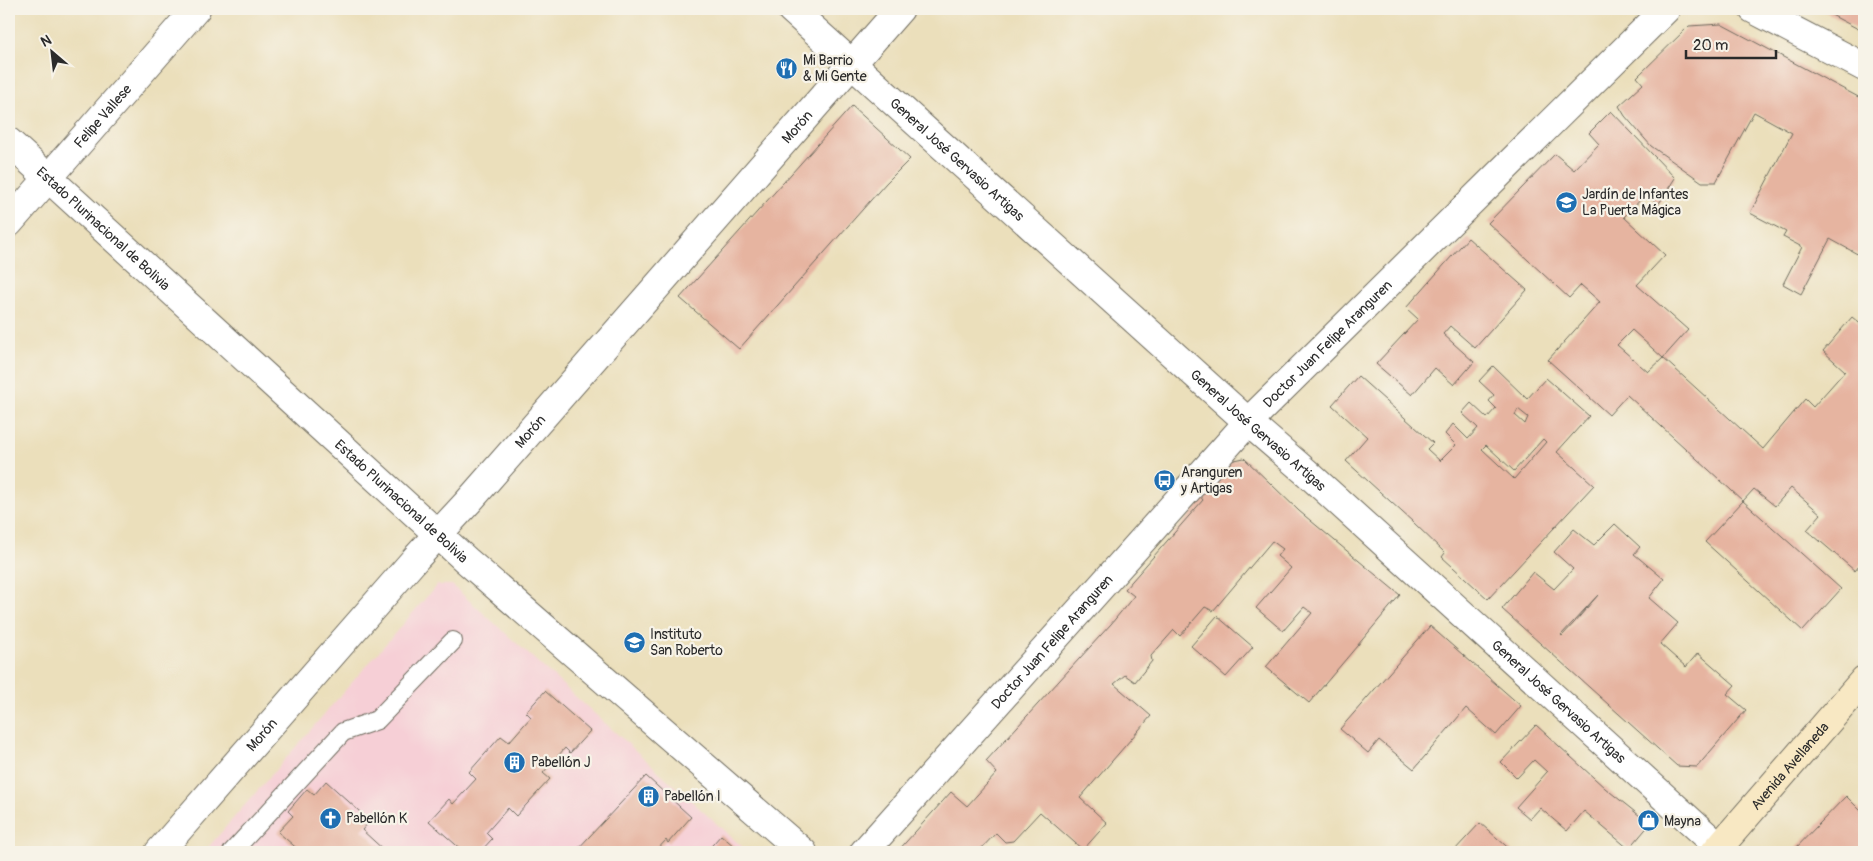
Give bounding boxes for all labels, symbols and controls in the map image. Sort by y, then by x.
north arrow [28,28,78,78]
scale bar [1686,28,1776,60]
text: N [38,31,54,51]
text: 20 m [1693,36,1728,55]
place label: Mi Barrio & Mi Gente [803,52,867,85]
restaurant icon: Mi Barrio & Mi Gente [775,56,799,80]
street label: Felipe Vallese [70,81,135,151]
street label: General José Gervasio Artigas [887,94,1028,225]
street label: Morón [778,107,816,147]
street label: Estado Plurinacional de Bolivia [33,163,174,294]
place label: Jardín de Infantes La Puerta Mágica [1582,186,1689,219]
school or university icon: Jardín de Infantes La Puerta Mágica [1554,190,1578,214]
street label: Doctor Juan Felipe Aranguren [1259,276,1395,411]
street label: General José Gervasio Artigas [1187,366,1330,495]
street label: Morón [511,411,549,451]
street label: Estado Plurinacional de Bolivia [331,436,472,566]
place label: Aranguren y Artigas [1180,464,1243,497]
bus stop icon: Aranguren y Artigas [1153,468,1177,492]
street label: Doctor Juan Felipe Aranguren [987,571,1116,712]
place label: Instituto San Roberto [650,626,723,659]
school or university icon: Instituto San Roberto [622,630,646,654]
street label: General José Gervasio Artigas [1488,636,1630,767]
street label: Morón [243,715,281,755]
street label: Avenida Avellaneda [1747,718,1832,813]
building icon: Pabellón J [503,750,527,774]
place label: Pabellón J [531,754,591,771]
building icon: Pabellón I [636,784,660,808]
place label: Pabellón I [664,788,721,805]
church icon: Pabellón K [318,806,342,830]
shop icon: Mayna [1636,809,1660,833]
place label: Pabellón K [346,810,408,827]
place label: Mayna [1664,813,1701,830]

